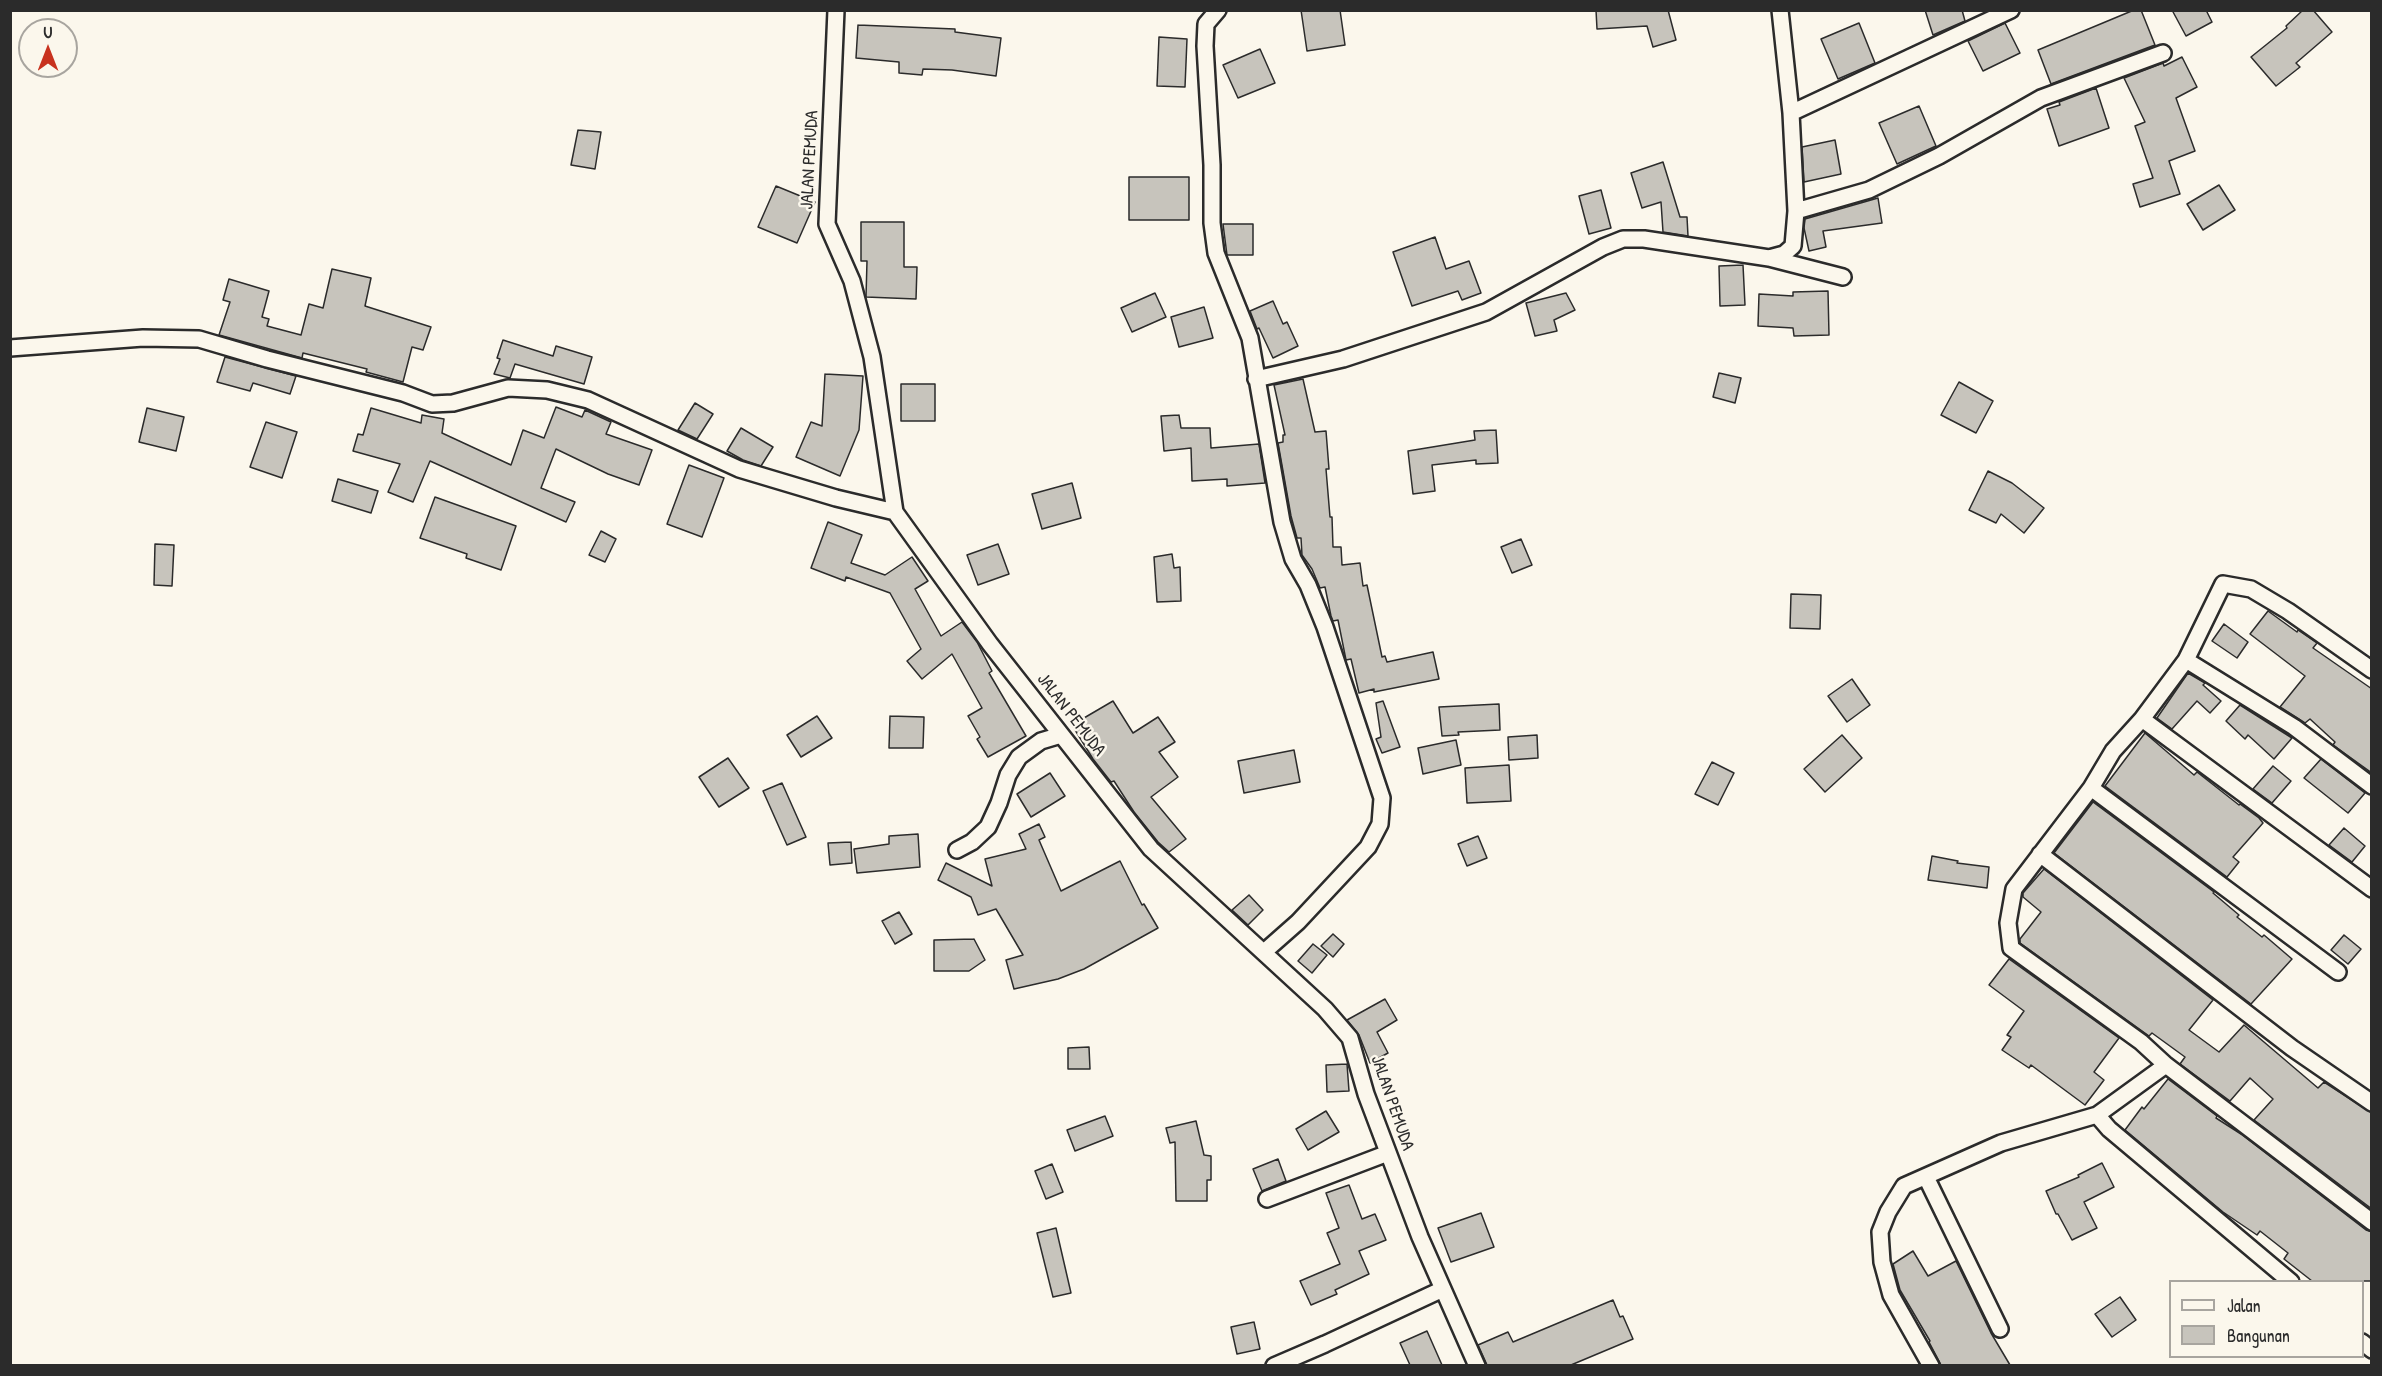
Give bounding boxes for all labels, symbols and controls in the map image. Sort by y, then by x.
north arrow [18,18,78,78]
text: U [44,21,52,43]
street label: JALAN PEMUDA [797,110,823,210]
street label: JALAN PEMUDA [1032,669,1110,761]
street label: JALAN PEMUDA [1366,1053,1418,1153]
legend [2169,1280,2364,1358]
text: Jalan [2227,1293,2261,1318]
text: Bangunan [2227,1323,2290,1348]

